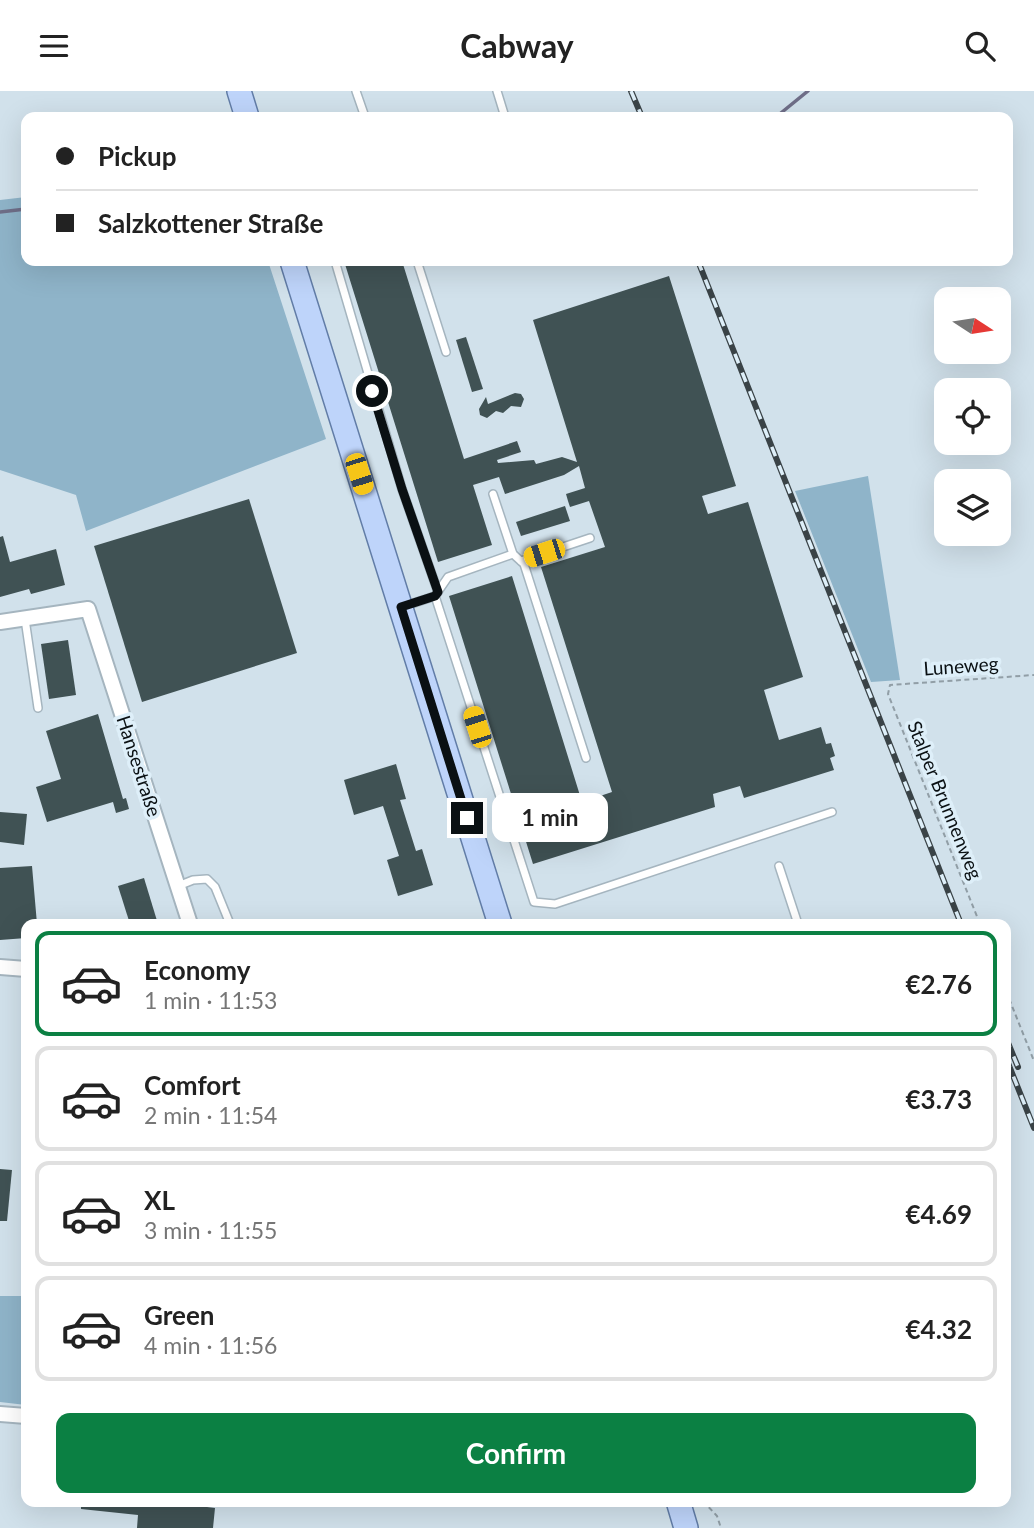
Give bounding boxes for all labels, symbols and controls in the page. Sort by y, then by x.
text: Cabway [460,26,574,65]
icon: menu [35,27,73,65]
icon: search [961,27,999,65]
text: Pickup [98,140,177,172]
text: Salzkottener Straße [98,207,323,239]
north arrow [934,287,1012,364]
map controls [934,287,1011,546]
route start [356,375,388,407]
button: locate [934,378,1011,455]
car [343,451,376,497]
button: layers [934,469,1011,546]
car [521,537,568,569]
street label: Luneweg [923,651,999,680]
car [461,704,494,750]
street label: Hansestraße [112,712,167,819]
street label: Stalper Brunnenweg [903,717,988,882]
callout: 1 min [491,793,607,843]
route end [451,802,483,834]
text: 1 min [521,803,579,831]
icon: car [60,952,123,1015]
text: Economy [144,954,250,986]
text: €2.76 [906,968,972,1000]
text: 1 min · 11:53 [144,986,277,1014]
icon: car [60,1067,123,1130]
text: Comfort [144,1069,241,1101]
text: €3.73 [906,1083,972,1115]
text: 2 min · 11:54 [144,1101,277,1129]
icon: car [60,1182,123,1245]
text: XL [144,1184,175,1216]
text: €4.69 [906,1198,972,1230]
text: 3 min · 11:55 [144,1216,277,1244]
icon: car [60,1297,123,1360]
text: Green [144,1299,214,1331]
text: €4.32 [906,1313,972,1345]
text: 4 min · 11:56 [144,1331,277,1359]
button: Confirm [56,1413,976,1493]

